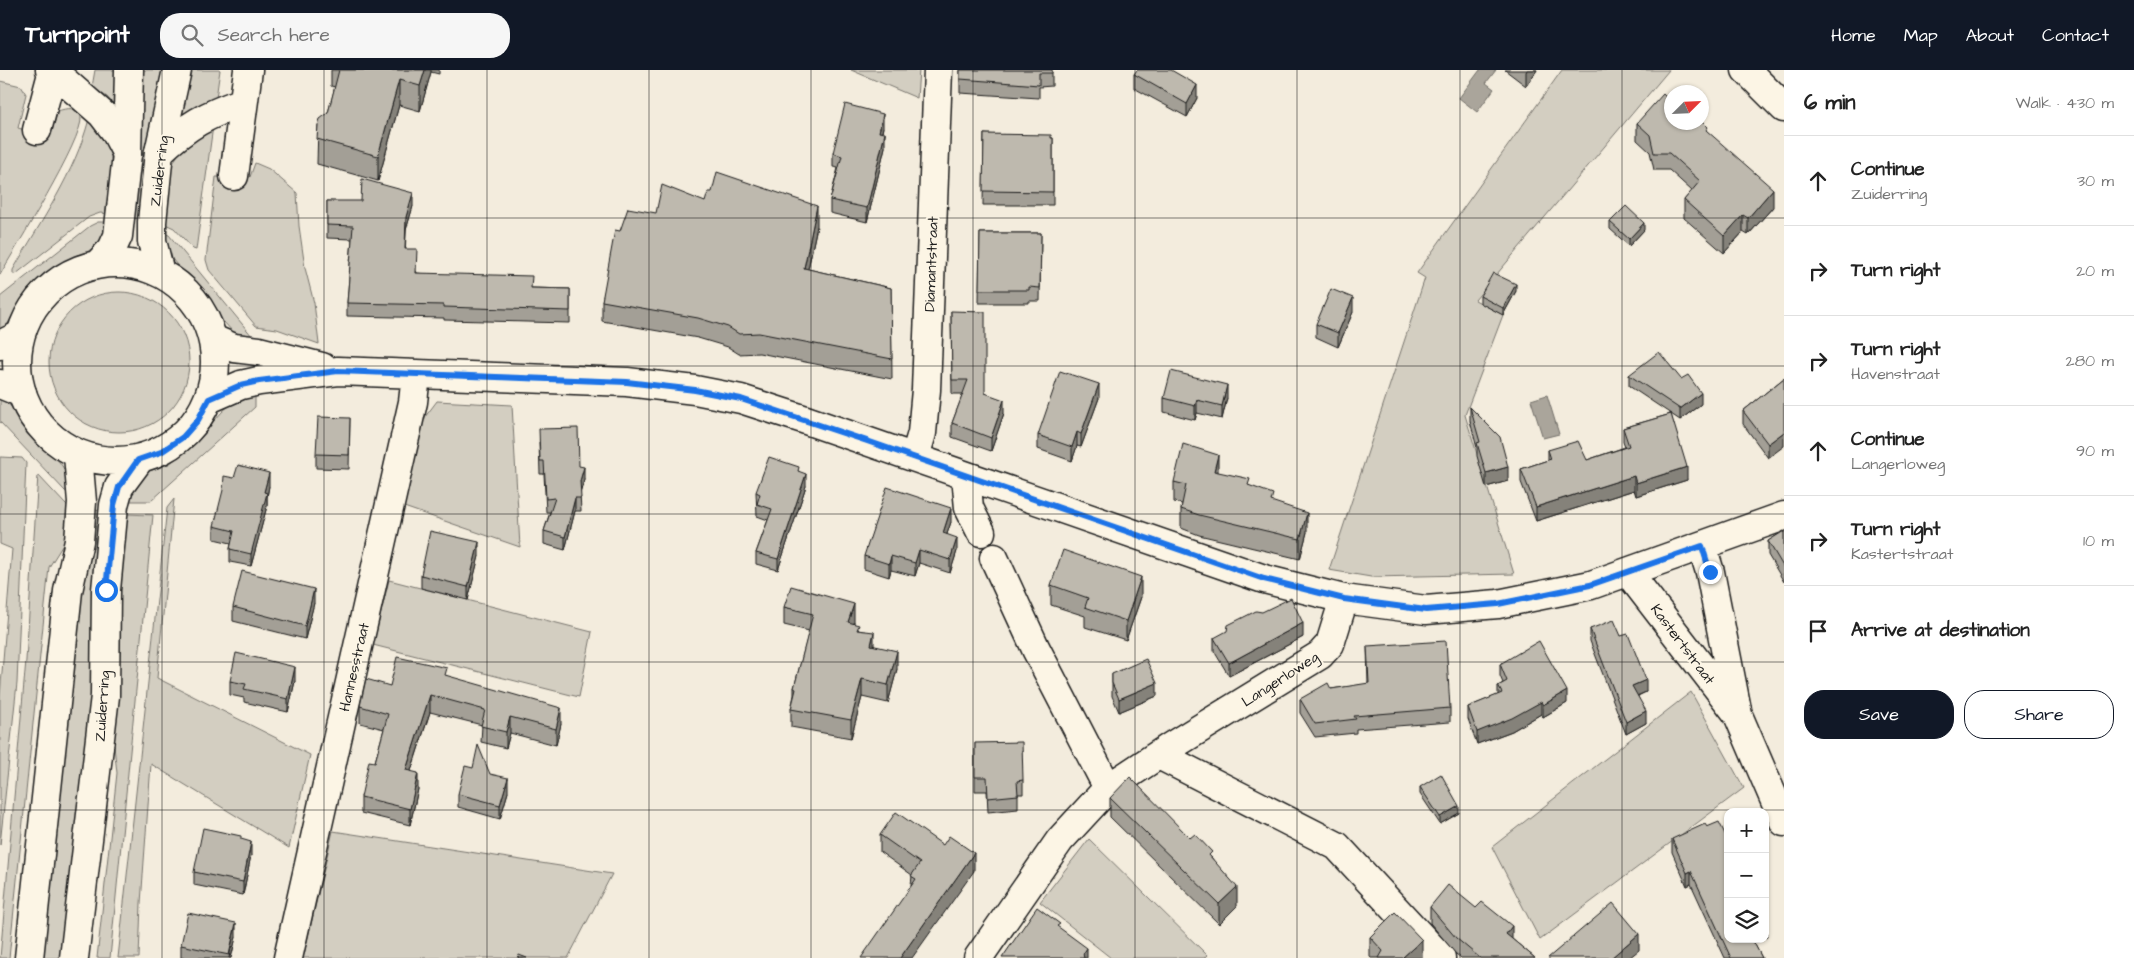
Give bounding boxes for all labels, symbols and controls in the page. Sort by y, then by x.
search box [160,13,510,58]
text: Turnpoint [25,18,130,52]
icon: search [178,21,206,49]
text: Search here [218,22,330,49]
text: Home [1831,23,1876,48]
text: Map [1904,23,1938,48]
text: About [1966,23,2014,48]
text: Contact [2042,23,2109,48]
north arrow [1664,85,1709,130]
text: 6 min [1804,88,1856,117]
text: Walk · 430 m [2015,92,2114,114]
street label: Zuiderring [145,134,175,208]
text: Continue [1851,156,1925,183]
icon: ahead [1804,167,1832,195]
text: 30 m [2077,170,2114,192]
text: Zuiderring [1851,183,1927,205]
street label: Diamantstraat [919,216,944,312]
icon: right [1804,257,1832,285]
text: Turn right [1851,257,1940,284]
text: 20 m [2076,260,2114,282]
text: Turn right [1851,336,1940,363]
icon: right [1804,347,1832,375]
text: 280 m [2066,350,2114,372]
text: Havenstraat [1851,363,1940,385]
text: Continue [1851,426,1925,453]
icon: ahead [1804,437,1832,465]
text: 90 m [2076,440,2114,462]
text: Langerloweg [1851,453,1945,475]
text: Turn right [1851,516,1940,543]
icon: right [1804,527,1832,555]
text: 10 m [2083,530,2114,552]
text: Kastertstraat [1851,543,1953,565]
route end [1699,561,1722,584]
route start [95,579,118,602]
street label: Kastertstraat [1645,600,1720,689]
icon: arrive [1804,617,1832,645]
text: Arrive at destination [1851,617,2030,644]
street label: Hannesstraat [334,621,375,714]
street label: Langerloweg [1237,646,1324,713]
street label: Zuiderring [90,669,116,743]
button: Save [1804,690,1954,739]
button: Share [1964,690,2114,739]
map controls [1724,808,1769,943]
button: + [1724,808,1769,853]
button: − [1724,853,1769,898]
button: layers [1724,898,1769,943]

